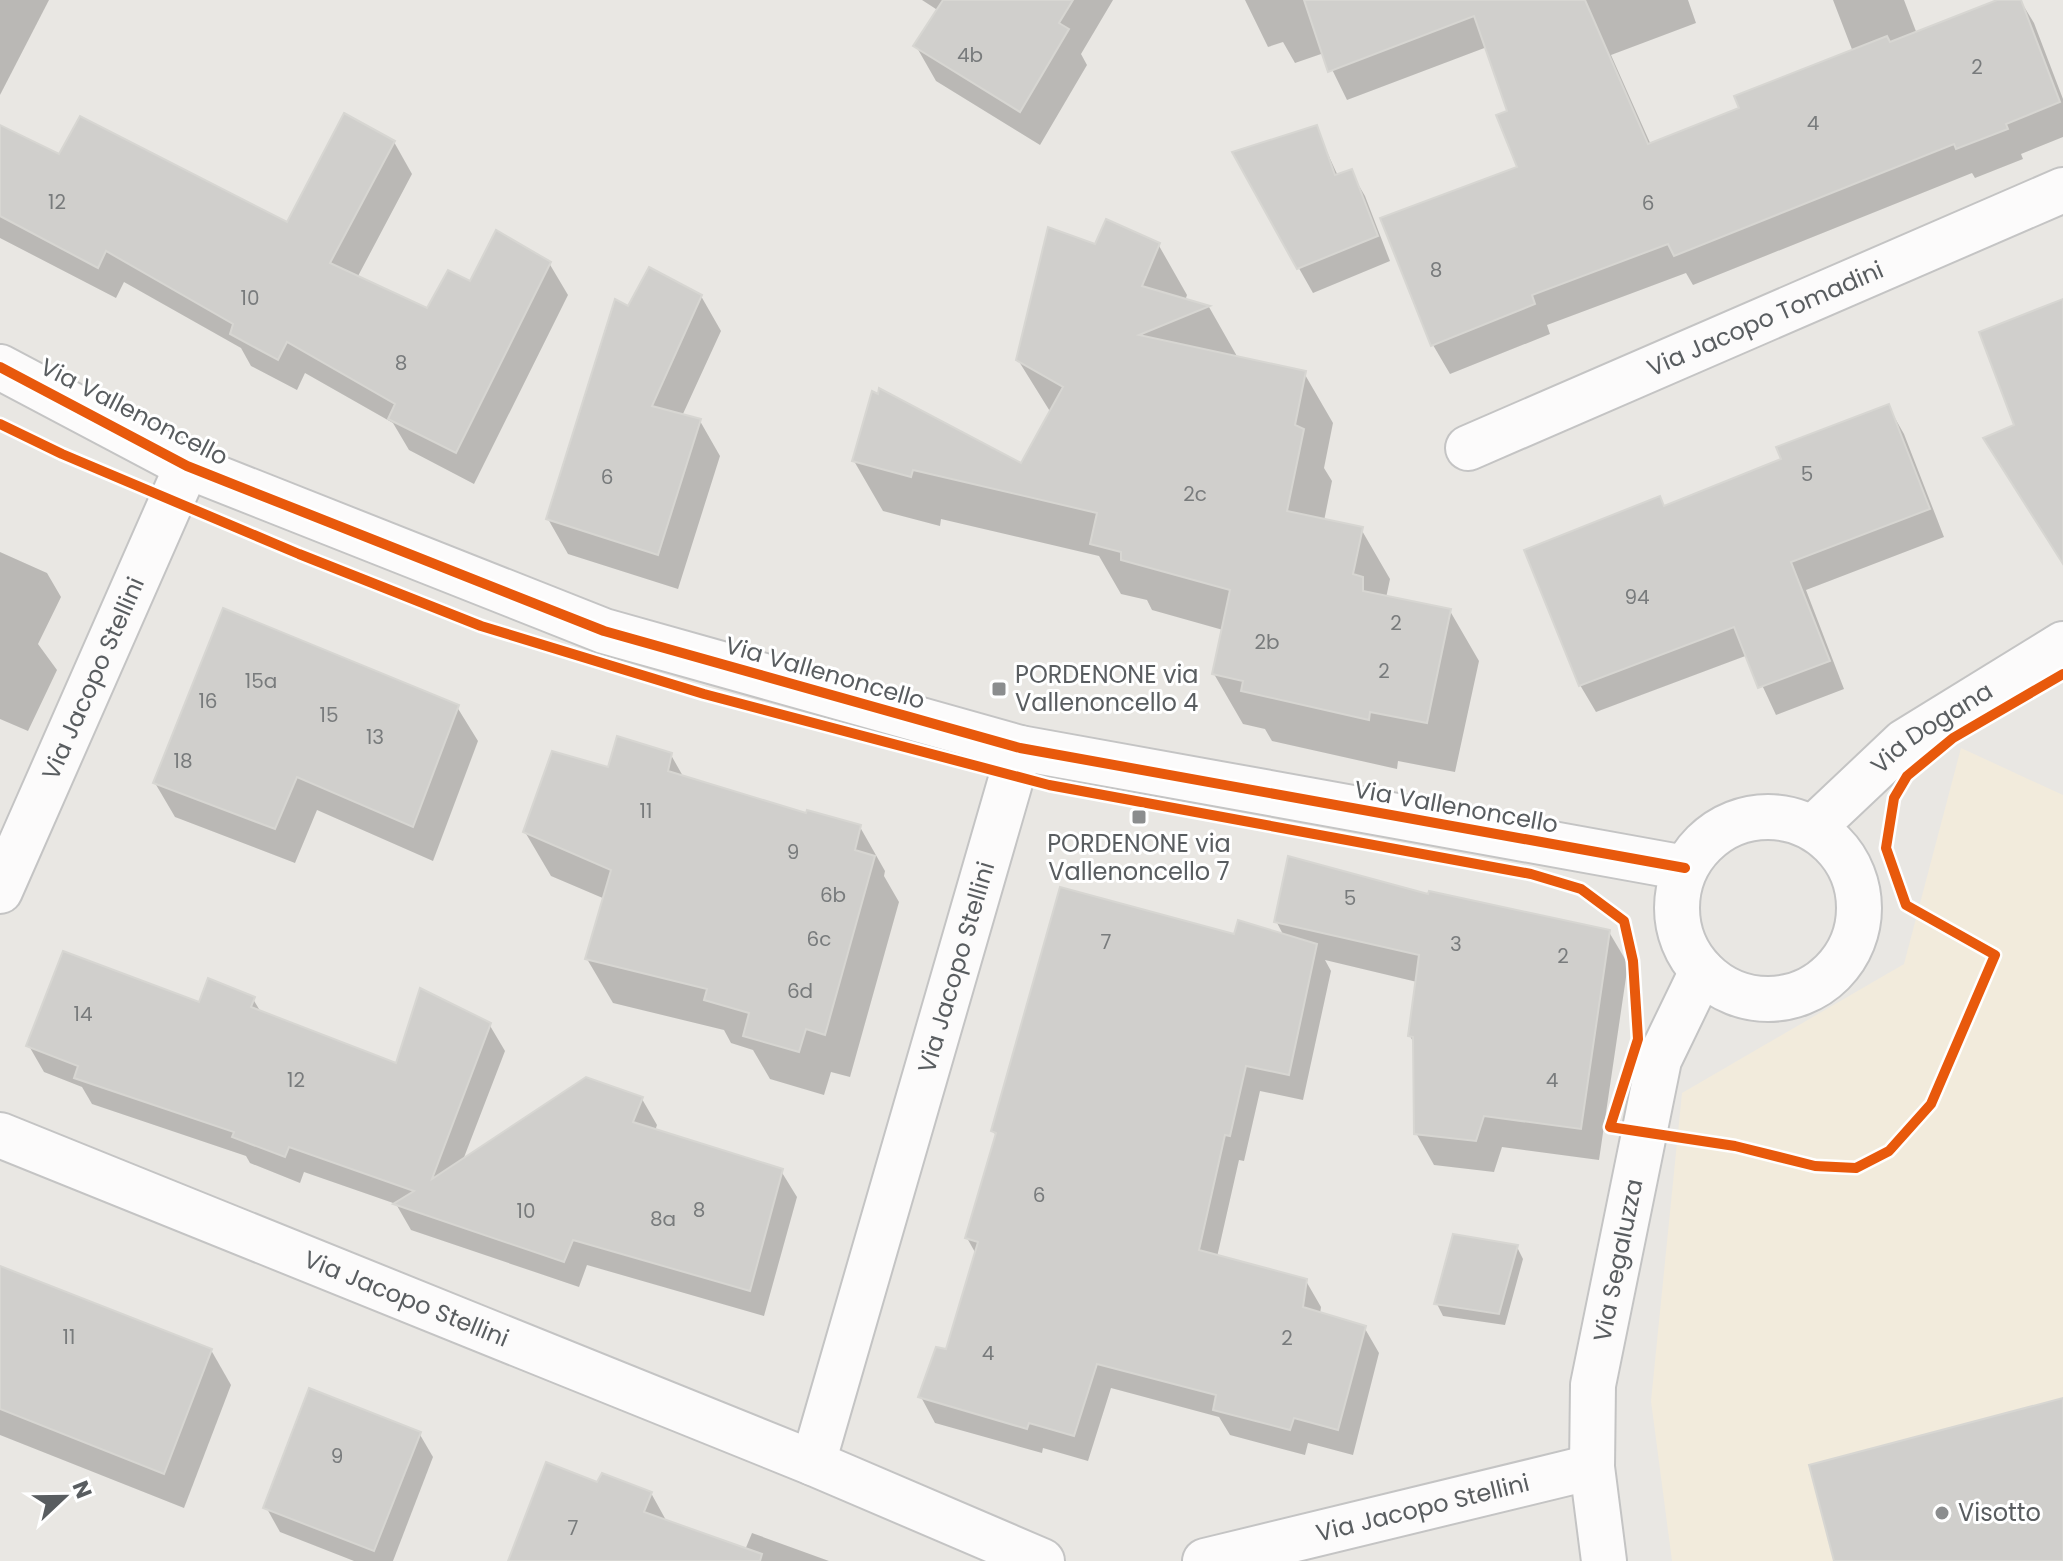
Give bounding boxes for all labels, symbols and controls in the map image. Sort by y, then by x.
house number: 4b [957,41,983,69]
house number: 2 [1971,53,1983,81]
house number: 4 [1807,109,1819,137]
house number: 12 [48,188,66,216]
house number: 6 [1642,189,1654,217]
street label: Via Jacopo Tomadini [1642,253,1888,384]
house number: 8 [1430,256,1442,284]
house number: 10 [241,284,259,312]
house number: 8 [395,349,407,377]
street label: Via Vallenoncello [35,350,234,473]
house number: 5 [1801,460,1813,488]
house number: 6 [601,463,613,491]
house number: 2c [1183,480,1207,508]
street label: Via Jacopo Stellini [34,572,152,785]
house number: 94 [1624,583,1650,611]
house number: 2 [1390,609,1402,637]
street label: Via Vallenoncello [721,628,929,717]
house number: 2b [1254,628,1280,656]
house number: 2 [1378,657,1390,685]
place label: PORDENONE via Vallenoncello 4 [1015,658,1199,719]
house number: 15a [245,667,277,695]
street label: Via Dogana [1863,674,1999,781]
marker: PORDENONE via Vallenoncello 4 [990,680,1008,698]
house number: 16 [198,687,218,715]
house number: 15 [320,701,338,729]
house number: 13 [366,723,384,751]
house number: 18 [173,747,193,775]
street label: Via Vallenoncello [1351,772,1561,841]
house number: 11 [640,797,652,825]
marker: PORDENONE via Vallenoncello 7 [1130,808,1148,826]
place label: PORDENONE via Vallenoncello 7 [1047,827,1231,888]
house number: 9 [787,838,799,866]
street label: Via Jacopo Stellini [910,858,1002,1077]
house number: 6b [820,881,846,909]
house number: 5 [1344,884,1356,912]
house number: 6c [807,925,831,953]
house number: 7 [1101,928,1112,956]
house number: 3 [1450,930,1462,958]
house number: 2 [1557,942,1569,970]
house number: 6d [787,977,813,1005]
house number: 14 [74,1000,92,1028]
house number: 12 [287,1066,305,1094]
house number: 4 [1546,1066,1558,1094]
street label: Via Segaluzza [1585,1176,1650,1345]
house number: 6 [1033,1181,1045,1209]
house number: 8 [693,1196,705,1224]
house number: 10 [517,1197,535,1225]
house number: 8a [650,1205,676,1233]
street label: Via Jacopo Stellini [299,1242,514,1355]
house number: 11 [63,1323,75,1351]
house number: 2 [1281,1324,1293,1352]
house number: 4 [982,1339,994,1367]
house number: 9 [331,1442,343,1470]
north arrow [24,1457,104,1537]
street label: Via Jacopo Stellini [1313,1466,1533,1549]
text: N [65,1476,100,1503]
place label: Visotto [1958,1496,2041,1529]
marker: Visotto [1933,1504,1951,1522]
house number: 7 [568,1514,579,1542]

